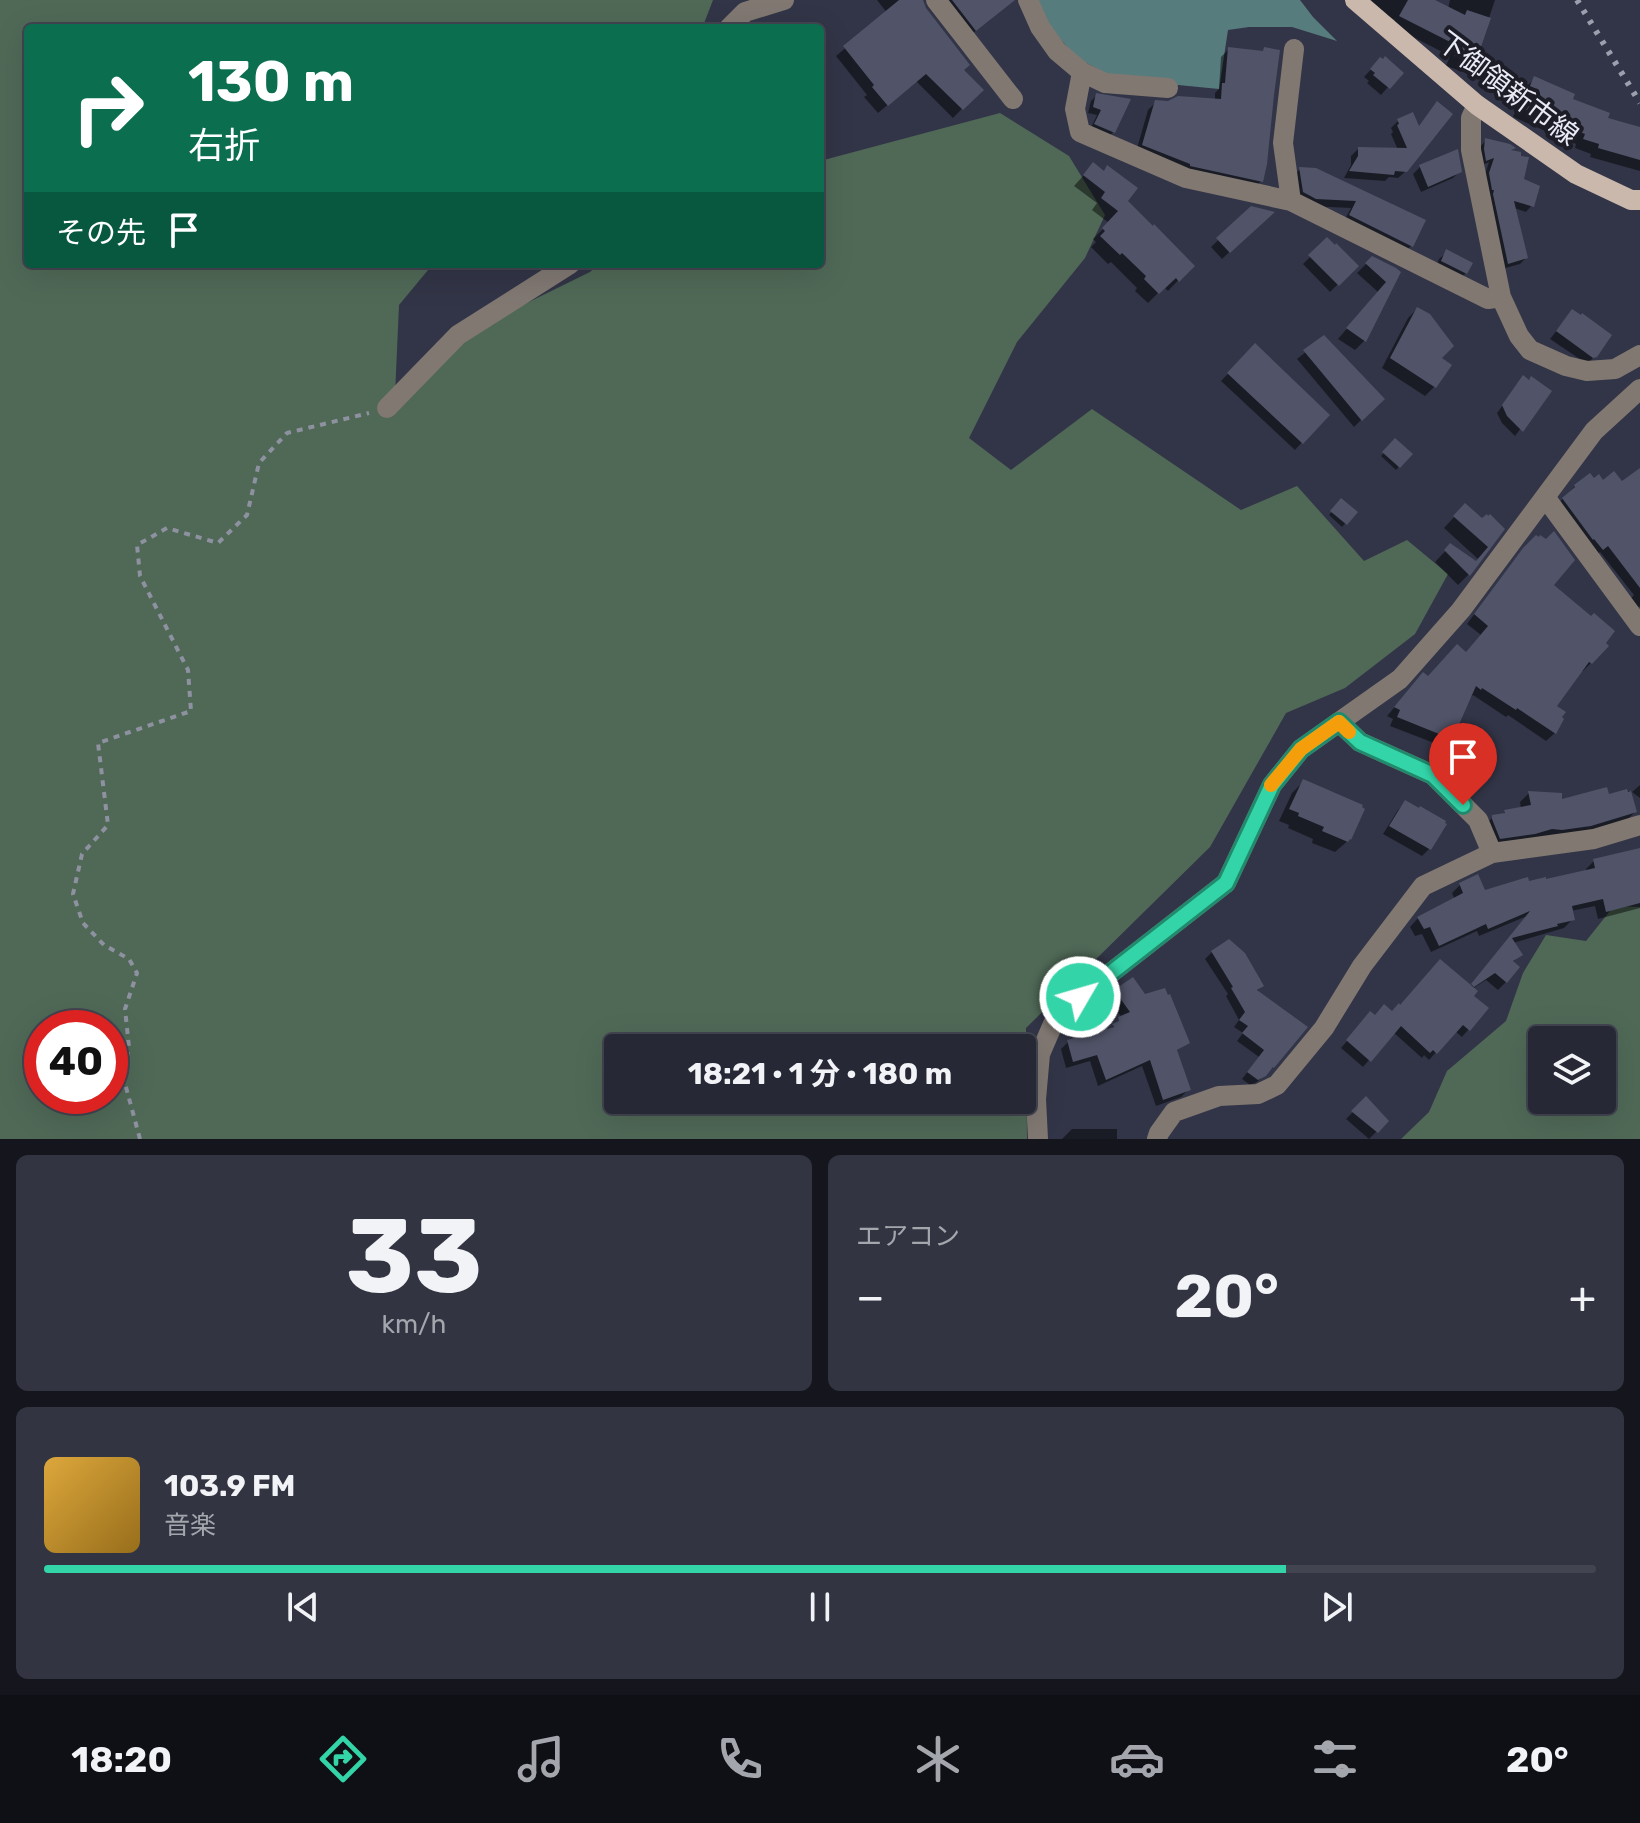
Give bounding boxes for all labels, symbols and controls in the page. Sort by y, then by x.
street label: 下御領新市線 [1431,25,1585,152]
text: 130 m [188,49,354,115]
icon: right [56,56,160,160]
text: 右折 [188,124,260,167]
icon: arrive [162,208,206,252]
text: その先 [56,215,146,251]
pin [1429,723,1497,805]
icon: arrive [1441,735,1485,779]
position arrow [1038,955,1122,1039]
speed limit sign: 40 [24,1010,128,1114]
map controls [1528,1026,1616,1114]
button: layers [1528,1026,1616,1114]
text: 18:21 · 1 分 · 180 m [688,1056,952,1092]
text: 33 [345,1195,483,1318]
text: エアコン [856,1221,960,1252]
text: 20° [1174,1261,1279,1332]
text: − [856,1271,885,1323]
text: + [1569,1271,1596,1323]
text: km/h [382,1309,446,1340]
text: 103.9 FM [164,1468,295,1504]
text: 音楽 [164,1510,216,1541]
icon: previous [281,1585,325,1629]
icon: pause [798,1585,842,1629]
icon: next [1315,1585,1359,1629]
icon: directions [315,1731,371,1787]
icon: music [513,1731,569,1787]
icon: phone [712,1731,768,1787]
icon: climate [910,1731,966,1787]
icon: car [1109,1731,1165,1787]
icon: filters [1307,1731,1363,1787]
text: 18:20 [71,1738,172,1781]
text: 20° [1506,1738,1569,1781]

